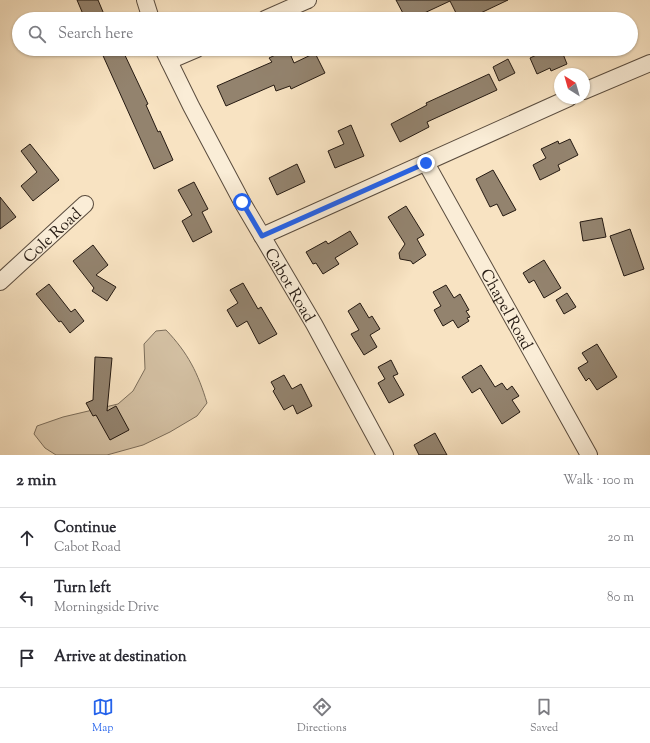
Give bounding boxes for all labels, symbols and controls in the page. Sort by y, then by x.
search box [12,12,638,56]
icon: search [26,23,48,45]
text: Search here [58,24,133,45]
north arrow [554,68,590,104]
route end [417,154,435,172]
route start [233,193,251,211]
street label: Cole Road [19,204,88,269]
street label: Cabot Road [258,244,319,327]
street label: Chapel Road [473,265,537,355]
text: 2 min [16,469,57,493]
text: Walk · 100 m [563,472,634,490]
text: Continue [54,518,116,539]
icon: ahead [16,527,38,549]
text: 20 m [608,529,634,547]
text: Cabot Road [54,539,121,557]
text: Turn left [54,578,111,599]
icon: left [16,587,38,609]
text: 80 m [607,589,634,607]
text: Morningside Drive [54,599,159,617]
icon: arrive [16,647,38,669]
text: Arrive at destination [54,647,187,668]
tab: Map [92,696,114,736]
tab: Directions [297,696,347,736]
tab: Saved [530,696,558,736]

